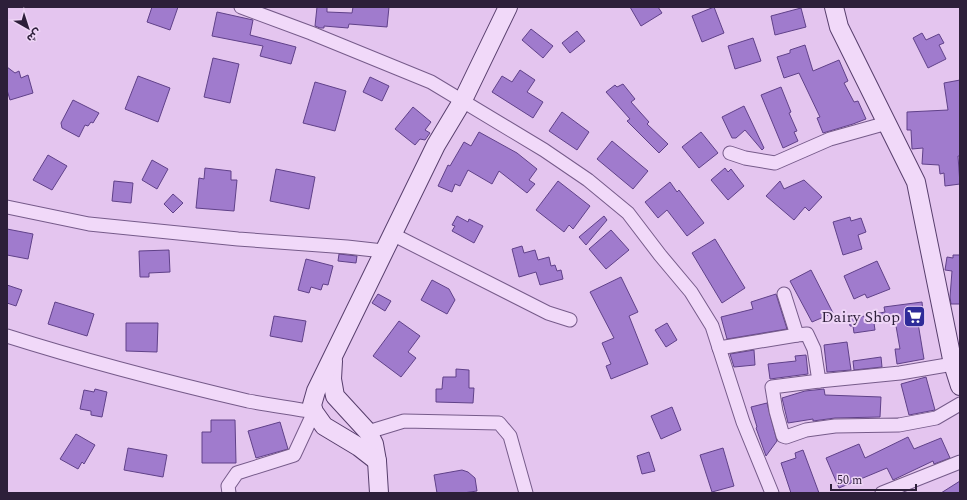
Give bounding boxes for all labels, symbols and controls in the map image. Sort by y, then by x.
north arrow [8,8,48,48]
text: ش [23,24,45,47]
supermarket icon: Dairy Shop [902,303,928,329]
place label: Dairy Shop [821,305,900,329]
scale bar [831,466,916,492]
text: 50 m [837,471,862,490]

